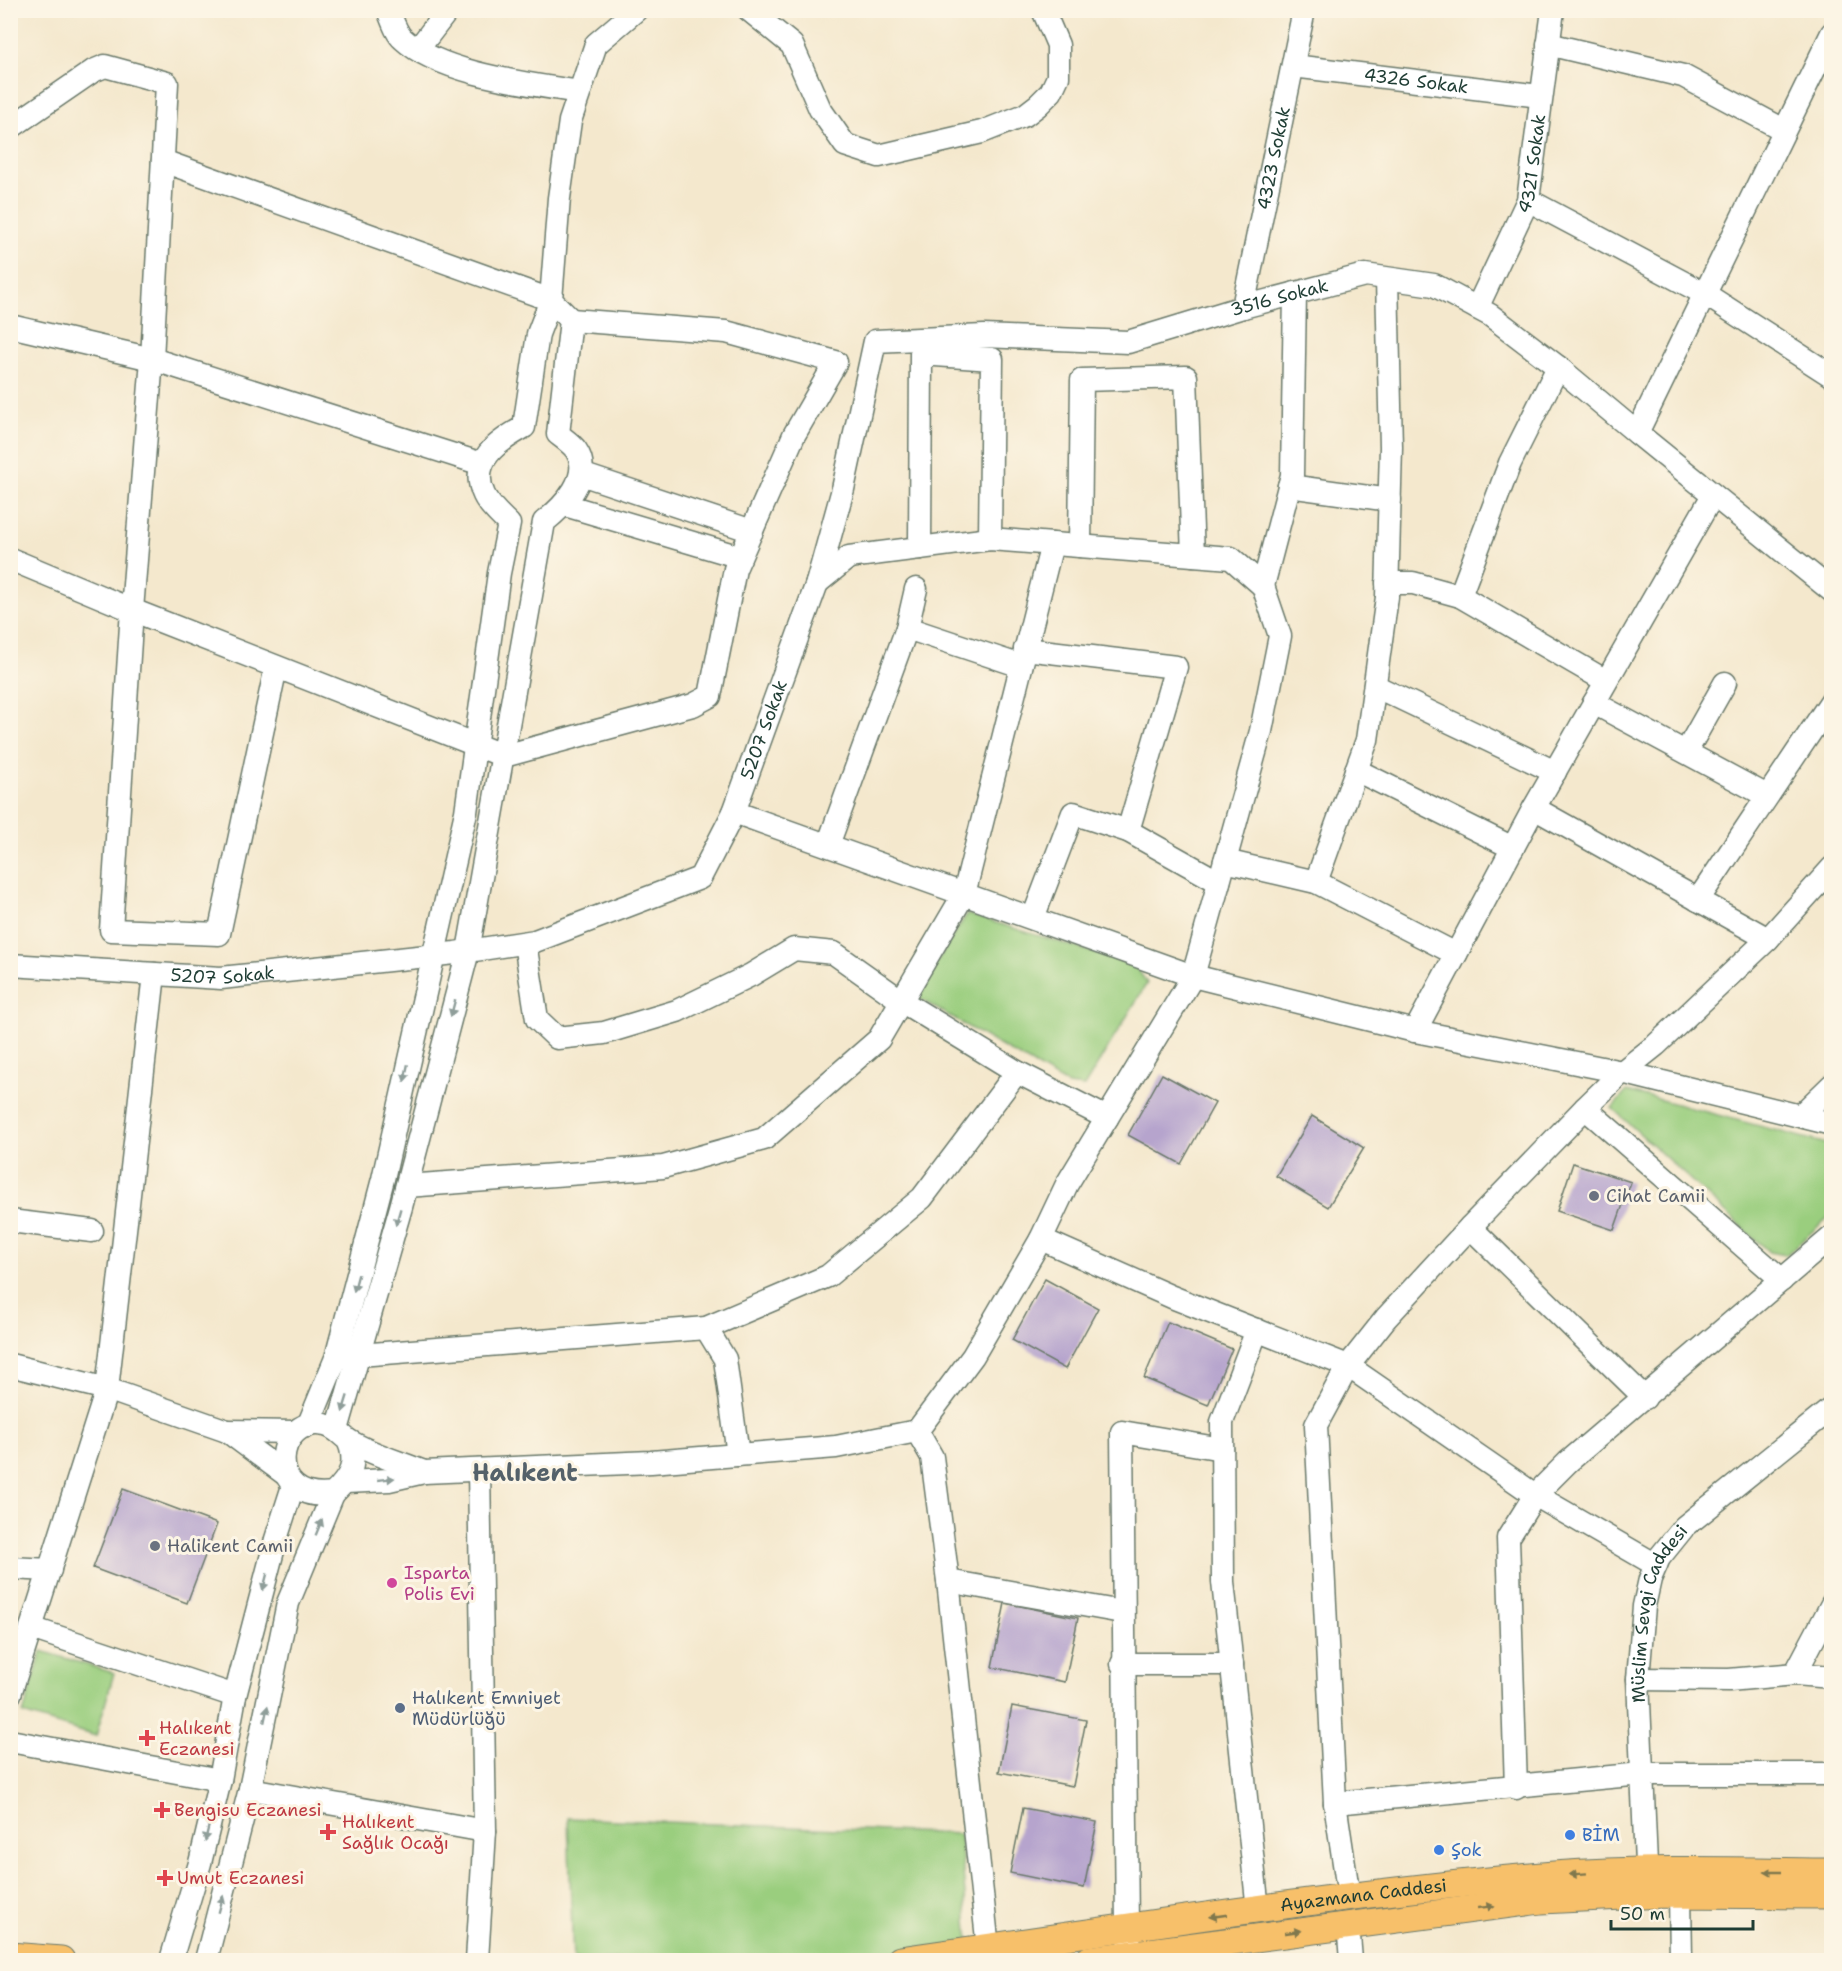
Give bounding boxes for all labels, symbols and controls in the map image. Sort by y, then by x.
street label: 4326 Sokak [1362,63,1470,99]
street label: 4323 Sokak [1251,104,1296,212]
street label: 4321 Sokak [1511,113,1551,217]
street label: 3516 Sokak [1228,273,1331,322]
street label: 5207 Sokak [735,677,793,783]
street label: 5207 Sokak [170,960,276,990]
one-way arrow [448,999,458,1017]
one-way arrow [401,1064,410,1083]
place label: Cihat Camii [1606,1184,1705,1208]
marker: Cihat Camii [1587,1189,1601,1203]
one-way arrow [393,1208,402,1226]
one-way arrow [350,1274,360,1292]
one-way arrow [340,1395,349,1413]
district label: Halıkent [472,1457,578,1489]
one-way arrow [376,1474,395,1484]
one-way arrow [314,1518,324,1536]
street label: Müslim Sevgi Caddesi [1626,1520,1693,1703]
place label: Halikent Camii [167,1534,293,1558]
marker: Halikent Camii [148,1539,162,1553]
place label: Isparta Polis Evi [404,1561,475,1606]
one-way arrow [259,1573,269,1591]
marker: Isparta Polis Evi [385,1576,399,1590]
place label: Halıkent Emniyet Müdürlüğü [412,1686,561,1731]
marker: Halıkent Emniyet Müdürlüğü [393,1701,407,1715]
one-way arrow [262,1704,271,1723]
place label: Halıkent Eczanesi [159,1716,235,1761]
marker: Halıkent Eczanesi [140,1731,154,1745]
place label: Bengisu Eczanesi [174,1798,322,1822]
marker: Bengisu Eczanesi [155,1803,169,1817]
place label: Halıkent Sağlık Ocağı [342,1810,449,1855]
marker: Halıkent Sağlık Ocağı [319,1823,337,1841]
place label: BİM [1582,1823,1620,1847]
one-way arrow [202,1824,212,1843]
marker: BİM [1563,1828,1577,1842]
place label: Şok [1451,1838,1482,1862]
marker: Şok [1432,1843,1446,1857]
place label: Umut Eczanesi [177,1866,304,1890]
one-way arrow [1764,1867,1783,1877]
one-way arrow [1569,1869,1588,1878]
marker: Umut Eczanesi [158,1871,172,1885]
street label: Ayazmana Caddesi [1279,1873,1448,1918]
scale bar [1611,1893,1754,1931]
one-way arrow [217,1895,227,1913]
one-way arrow [1477,1902,1496,1912]
text: 50 m [1620,1902,1665,1926]
one-way arrow [1208,1911,1227,1920]
one-way arrow [1283,1927,1302,1936]

